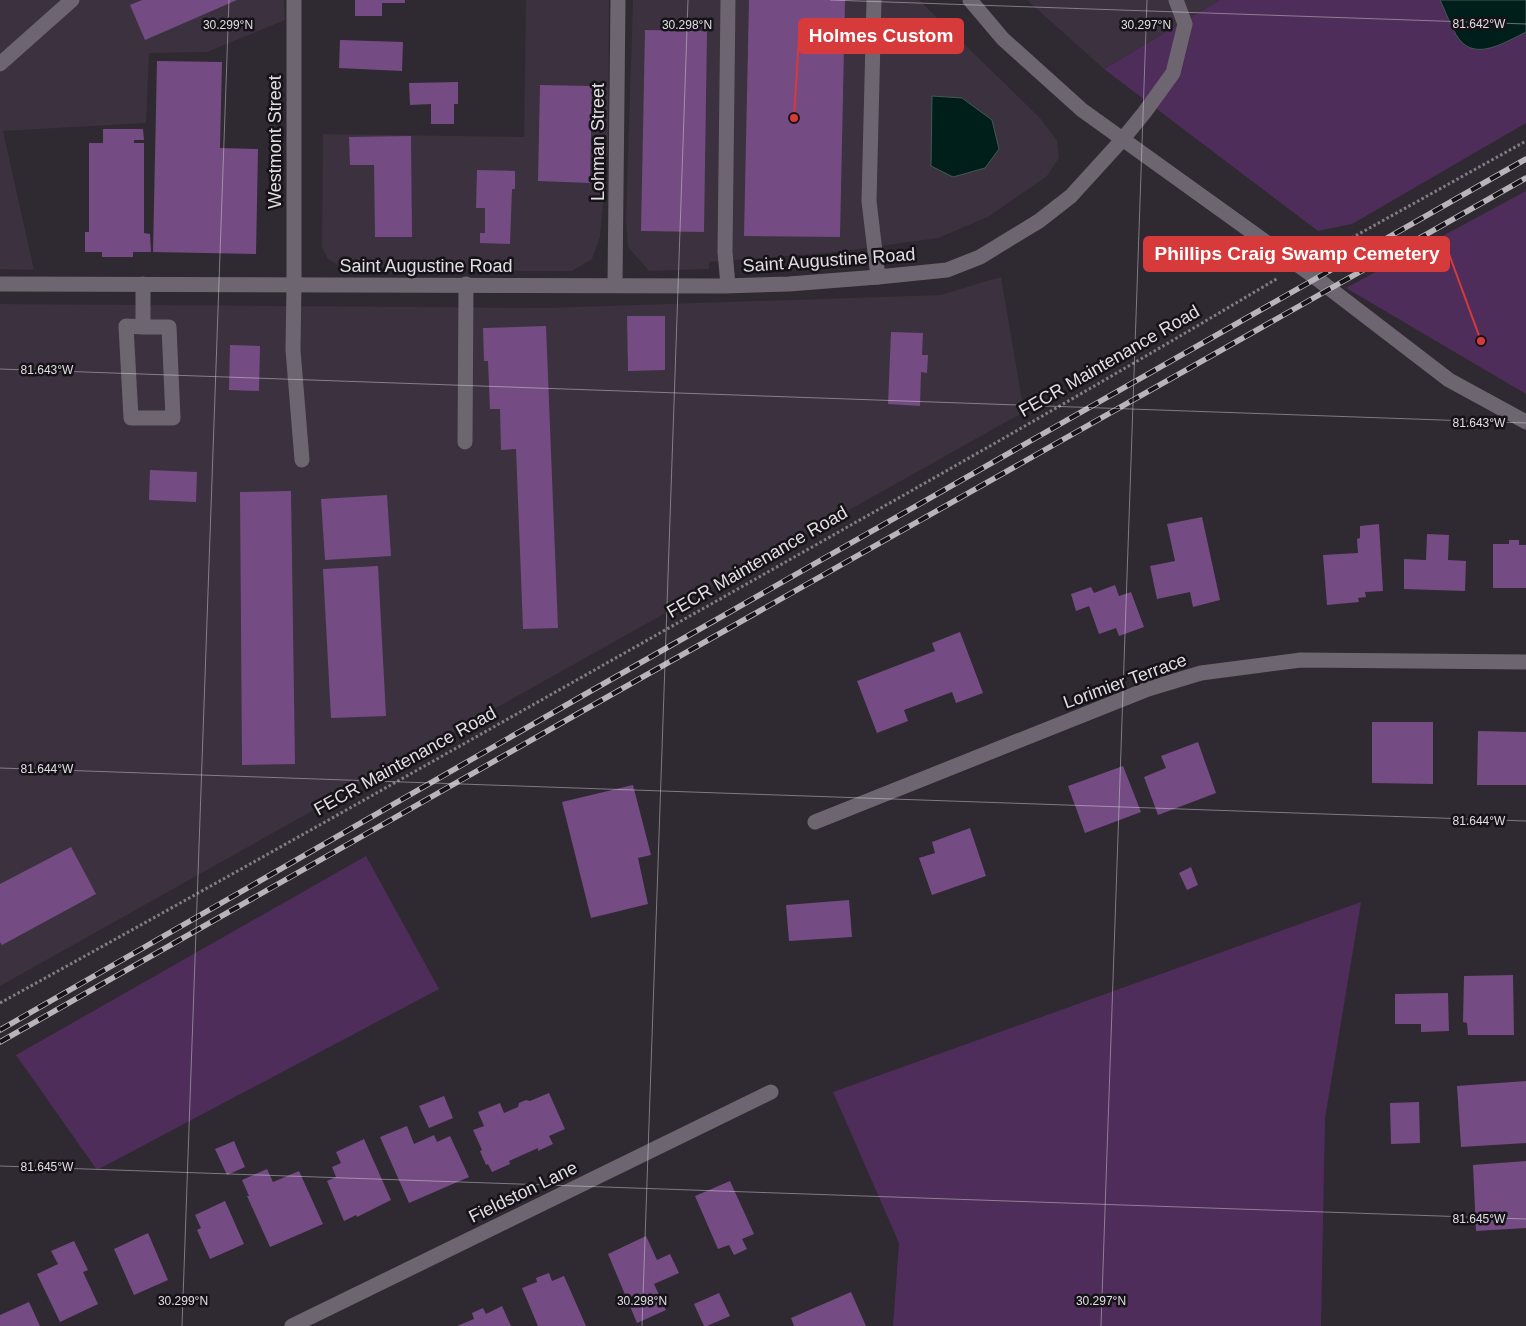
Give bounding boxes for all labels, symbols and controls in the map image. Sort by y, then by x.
text: 81.642°W [1453,17,1506,31]
text: 30.299°N [203,18,253,32]
text: 30.298°N [662,18,712,32]
text: 30.297°N [1121,18,1171,32]
callout: Holmes Custom [799,19,963,53]
text: Holmes Custom [809,25,953,46]
street label: Westmont Street [265,75,285,209]
street label: Lohman Street [588,83,608,201]
callout: Phillips Craig Swamp Cemetery [1144,237,1449,271]
text: Phillips Craig Swamp Cemetery [1154,243,1440,264]
street label: Saint Augustine Road [742,244,916,276]
street label: Saint Augustine Road [339,256,513,276]
street label: FECR Maintenance Road [1015,301,1203,421]
text: 81.643°W [21,363,74,377]
text: 81.643°W [1453,416,1506,430]
street label: FECR Maintenance Road [663,502,851,622]
street label: Lorimier Terrace [1061,649,1189,713]
street label: FECR Maintenance Road [310,703,500,819]
text: 81.644°W [21,762,74,776]
text: 81.644°W [1453,814,1506,828]
street label: Fieldston Lane [466,1157,580,1227]
text: 81.645°W [21,1160,74,1174]
text: 81.645°W [1453,1212,1506,1226]
text: 30.299°N [158,1294,208,1308]
text: 30.298°N [617,1294,667,1308]
text: 30.297°N [1076,1294,1126,1308]

